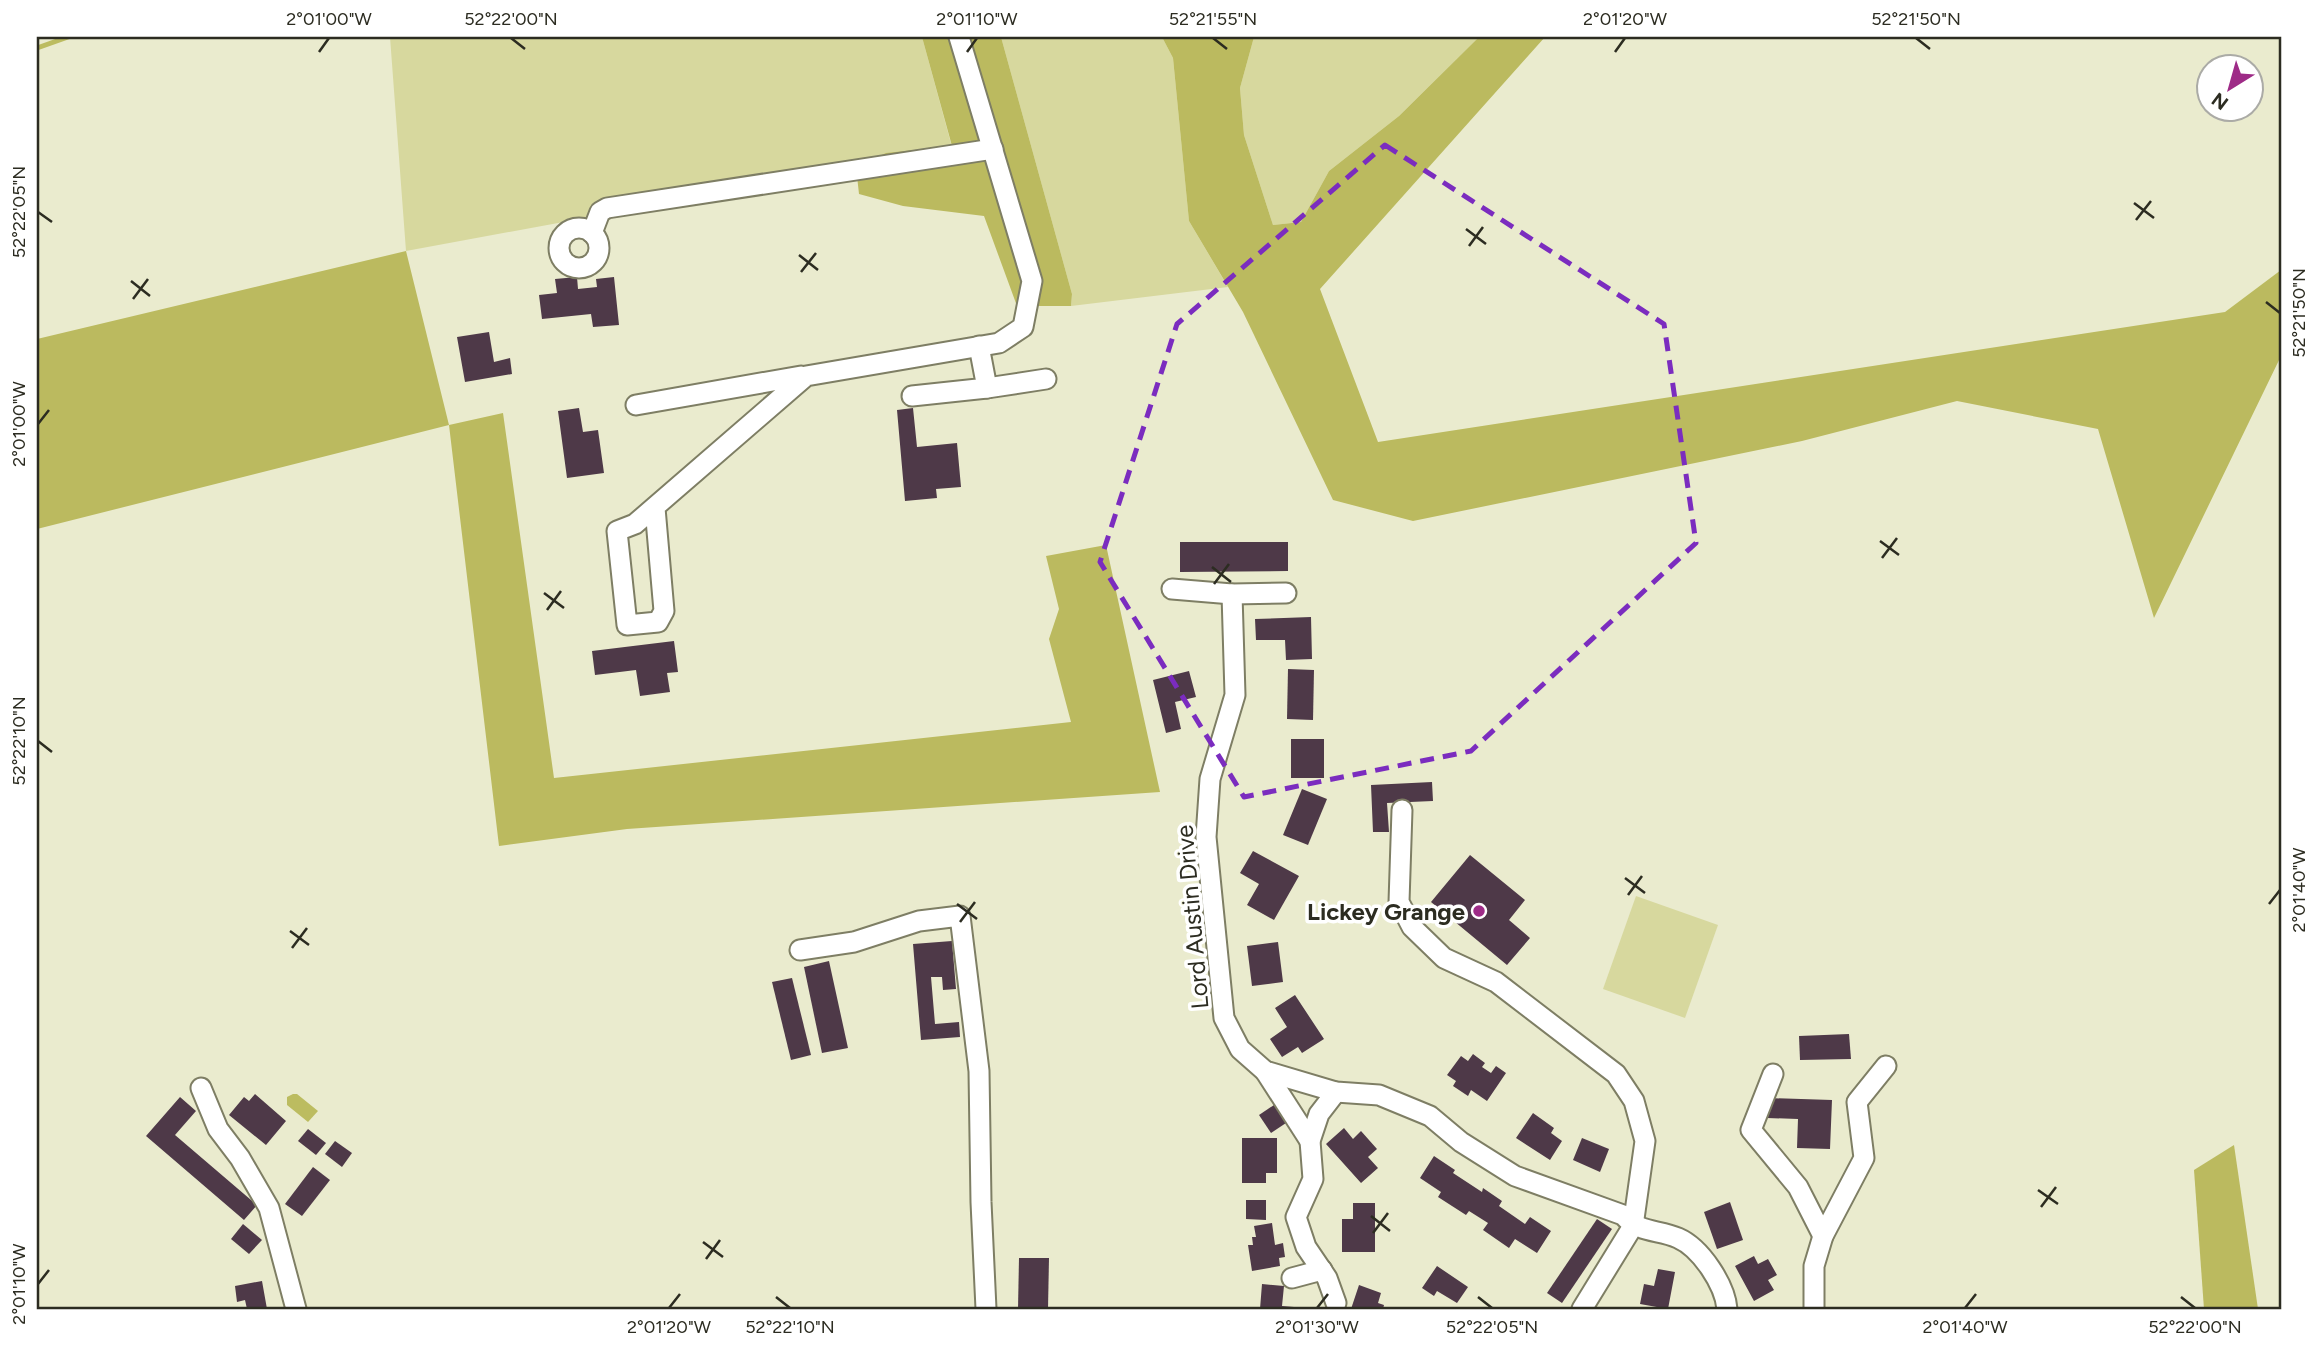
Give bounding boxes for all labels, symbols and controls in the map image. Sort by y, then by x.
text: 2°01'00"W [286,8,372,30]
text: 52°22'00"N [464,8,558,30]
text: 2°01'10"W [936,8,1018,30]
text: 52°21'55"N [1169,8,1257,30]
text: 2°01'20"W [1583,8,1668,30]
text: 52°21'50"N [1871,8,1961,30]
north arrow [2196,52,2266,122]
text: N [2207,88,2233,115]
text: 52°22'05"N [8,166,30,258]
text: 52°21'50"N [2288,268,2310,358]
text: 2°01'00"W [8,381,30,467]
text: 52°22'10"N [8,696,30,786]
street label: Lord Austin Drive [1170,824,1214,1010]
text: 2°01'40"W [2288,847,2310,933]
place label: Lickey Grange [1307,897,1465,926]
marker: Lickey Grange [1471,903,1487,919]
text: 2°01'10"W [8,1243,30,1325]
text: 2°01'20"W [627,1316,712,1338]
text: 52°22'10"N [745,1316,835,1338]
text: 2°01'30"W [1275,1316,1360,1338]
text: 52°22'05"N [1446,1316,1538,1338]
text: 2°01'40"W [1922,1316,2008,1338]
text: 52°22'00"N [2148,1316,2242,1338]

